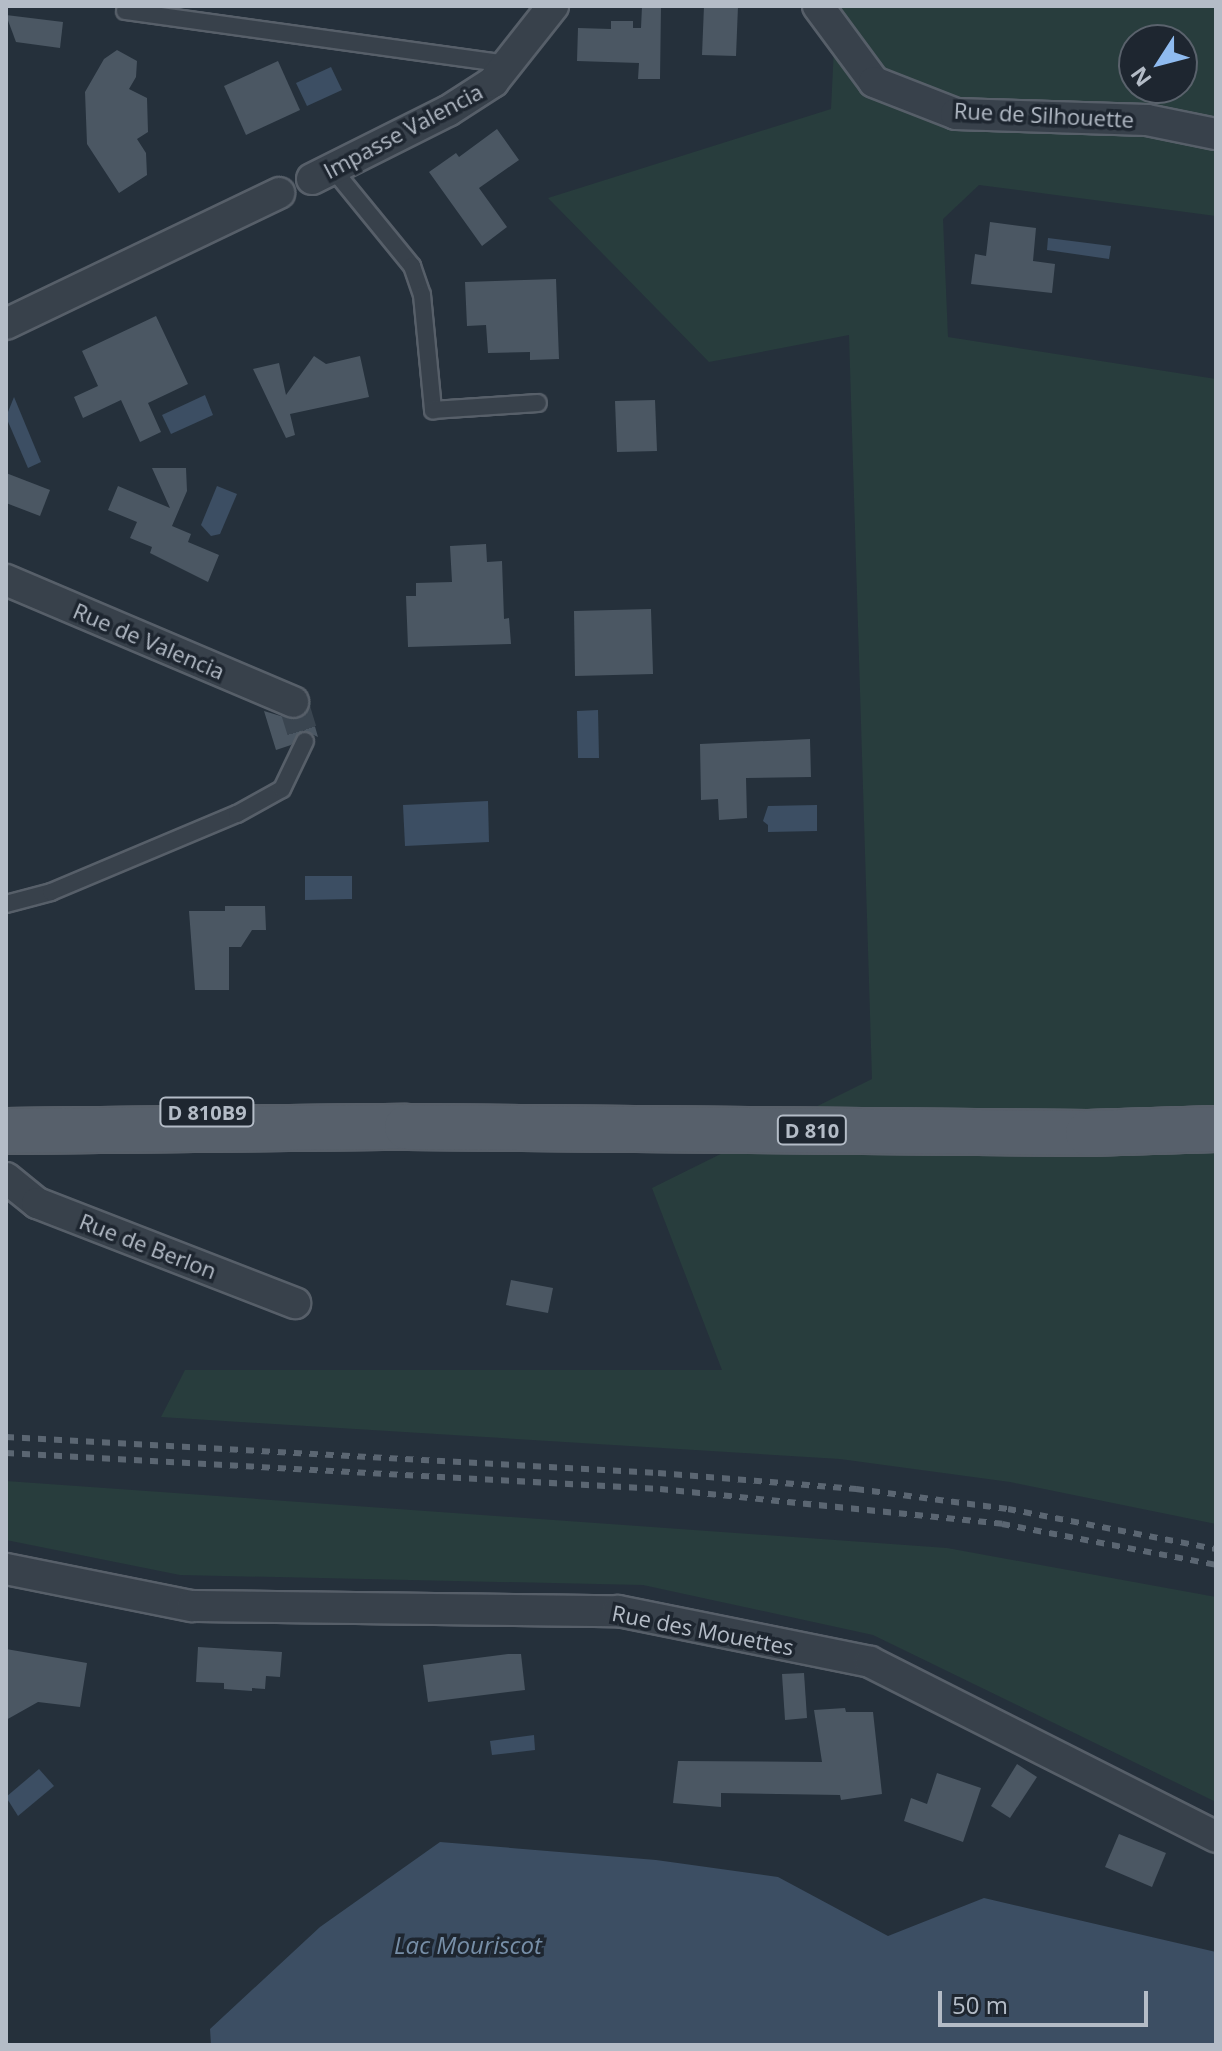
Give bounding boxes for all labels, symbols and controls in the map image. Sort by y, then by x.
north arrow [1118,24,1198,104]
text: N [1123,61,1158,93]
street label: Impasse Valencia [319,78,487,184]
street label: Rue de Silhouette [953,97,1135,133]
street label: Rue de Valencia [69,597,229,685]
road number: D 810B9 [159,1096,255,1128]
road number: D 810 [776,1114,848,1146]
street label: Rue de Berlon [76,1208,220,1284]
street label: Rue des Mouettes [610,1599,796,1661]
water label: Lac Mouriscot [394,1931,542,1959]
scale bar [942,1975,1152,2025]
text: 50 m [952,1988,1008,2021]

